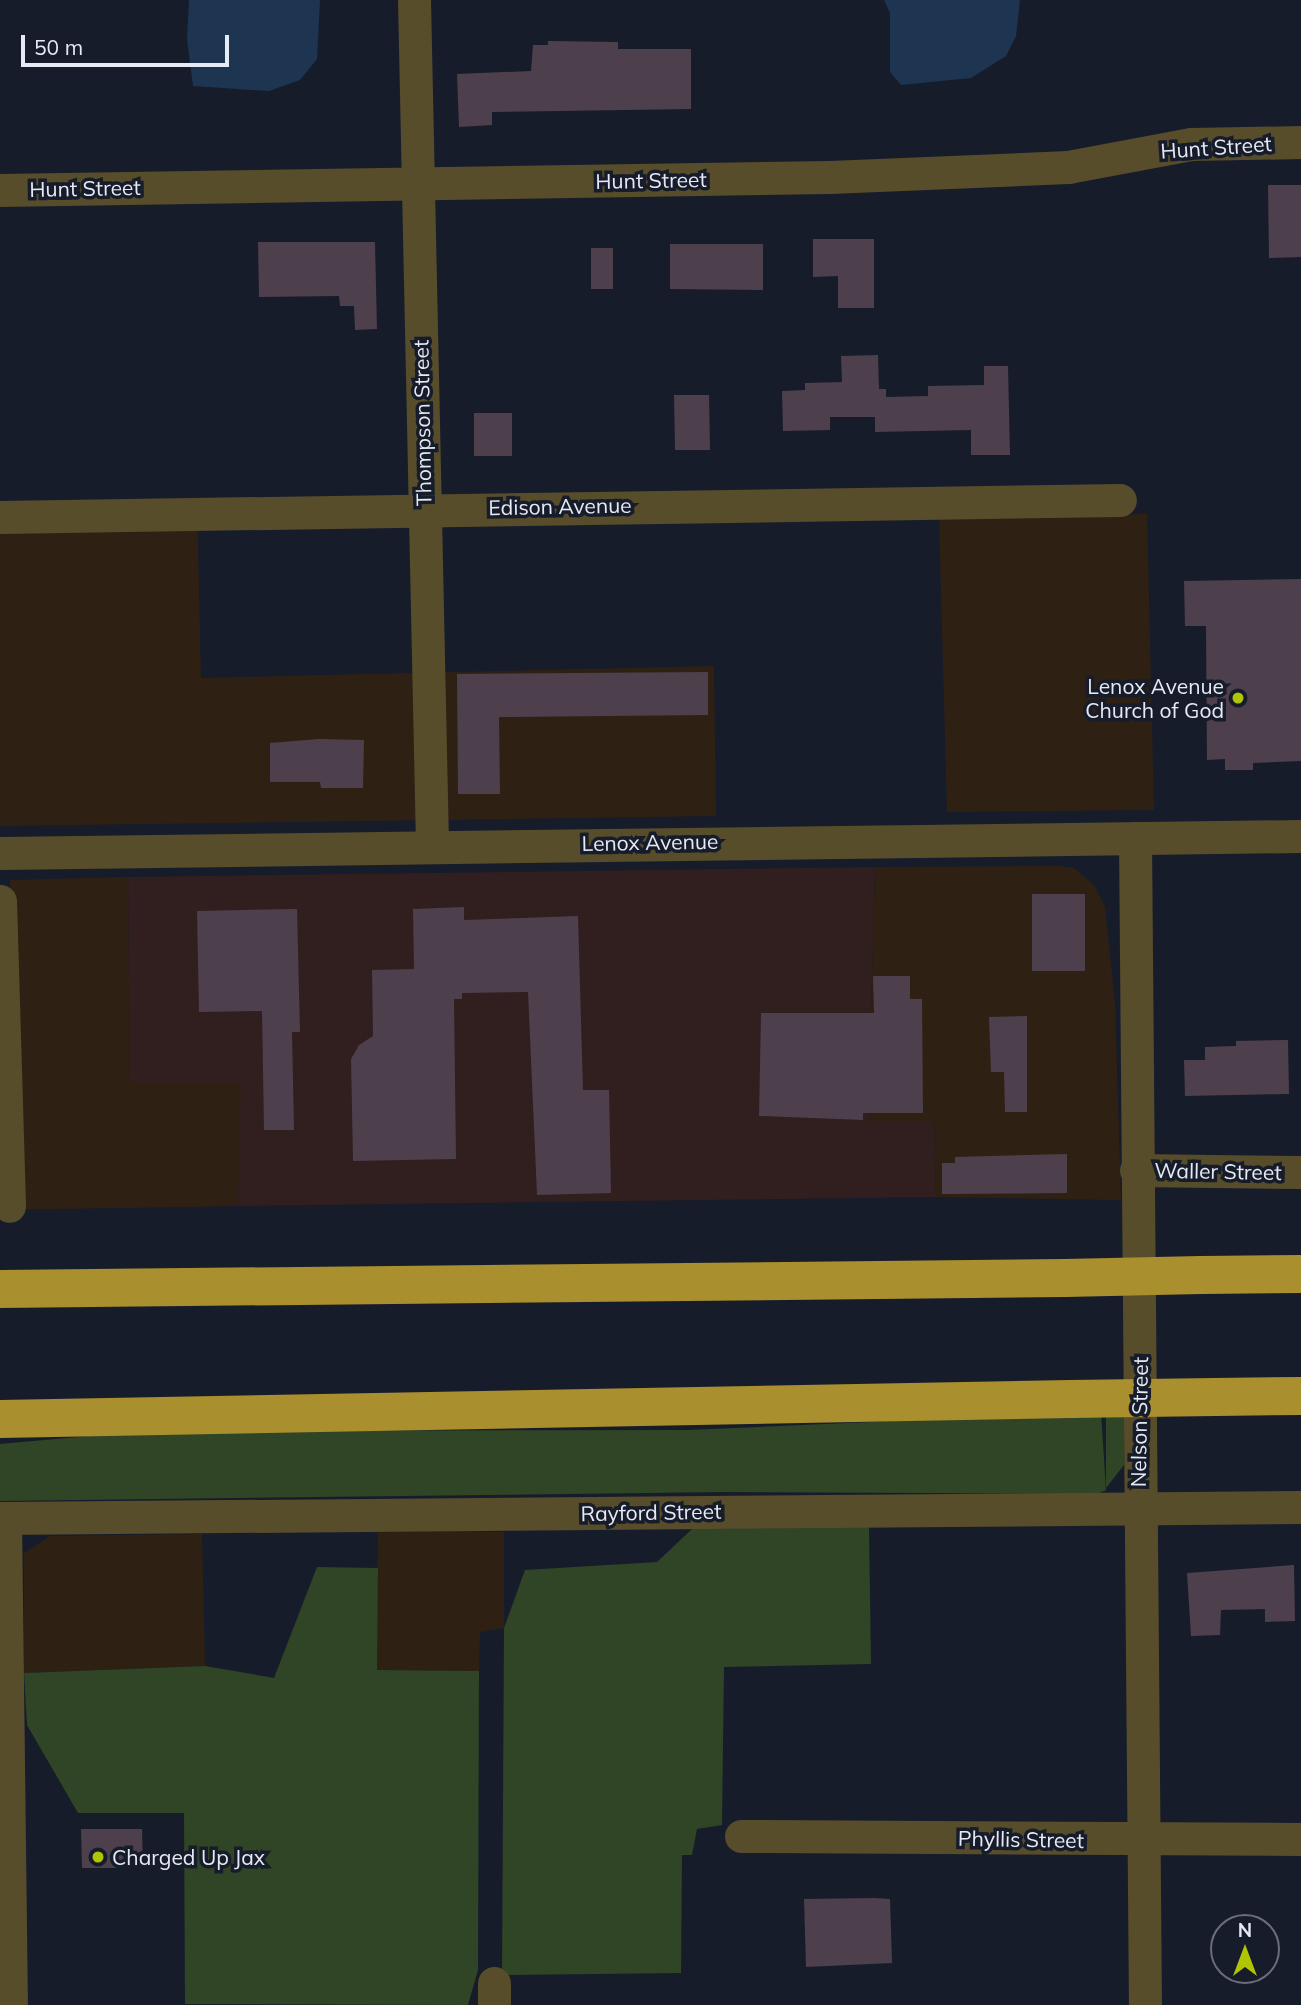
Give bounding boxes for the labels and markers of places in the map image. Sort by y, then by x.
place label: Lenox Avenue Church of God [1085,673,1224,723]
marker: Lenox Avenue Church of God [1230,690,1246,706]
place label: Charged Up Jax [112,1844,265,1870]
marker: Charged Up Jax [90,1849,106,1865]

